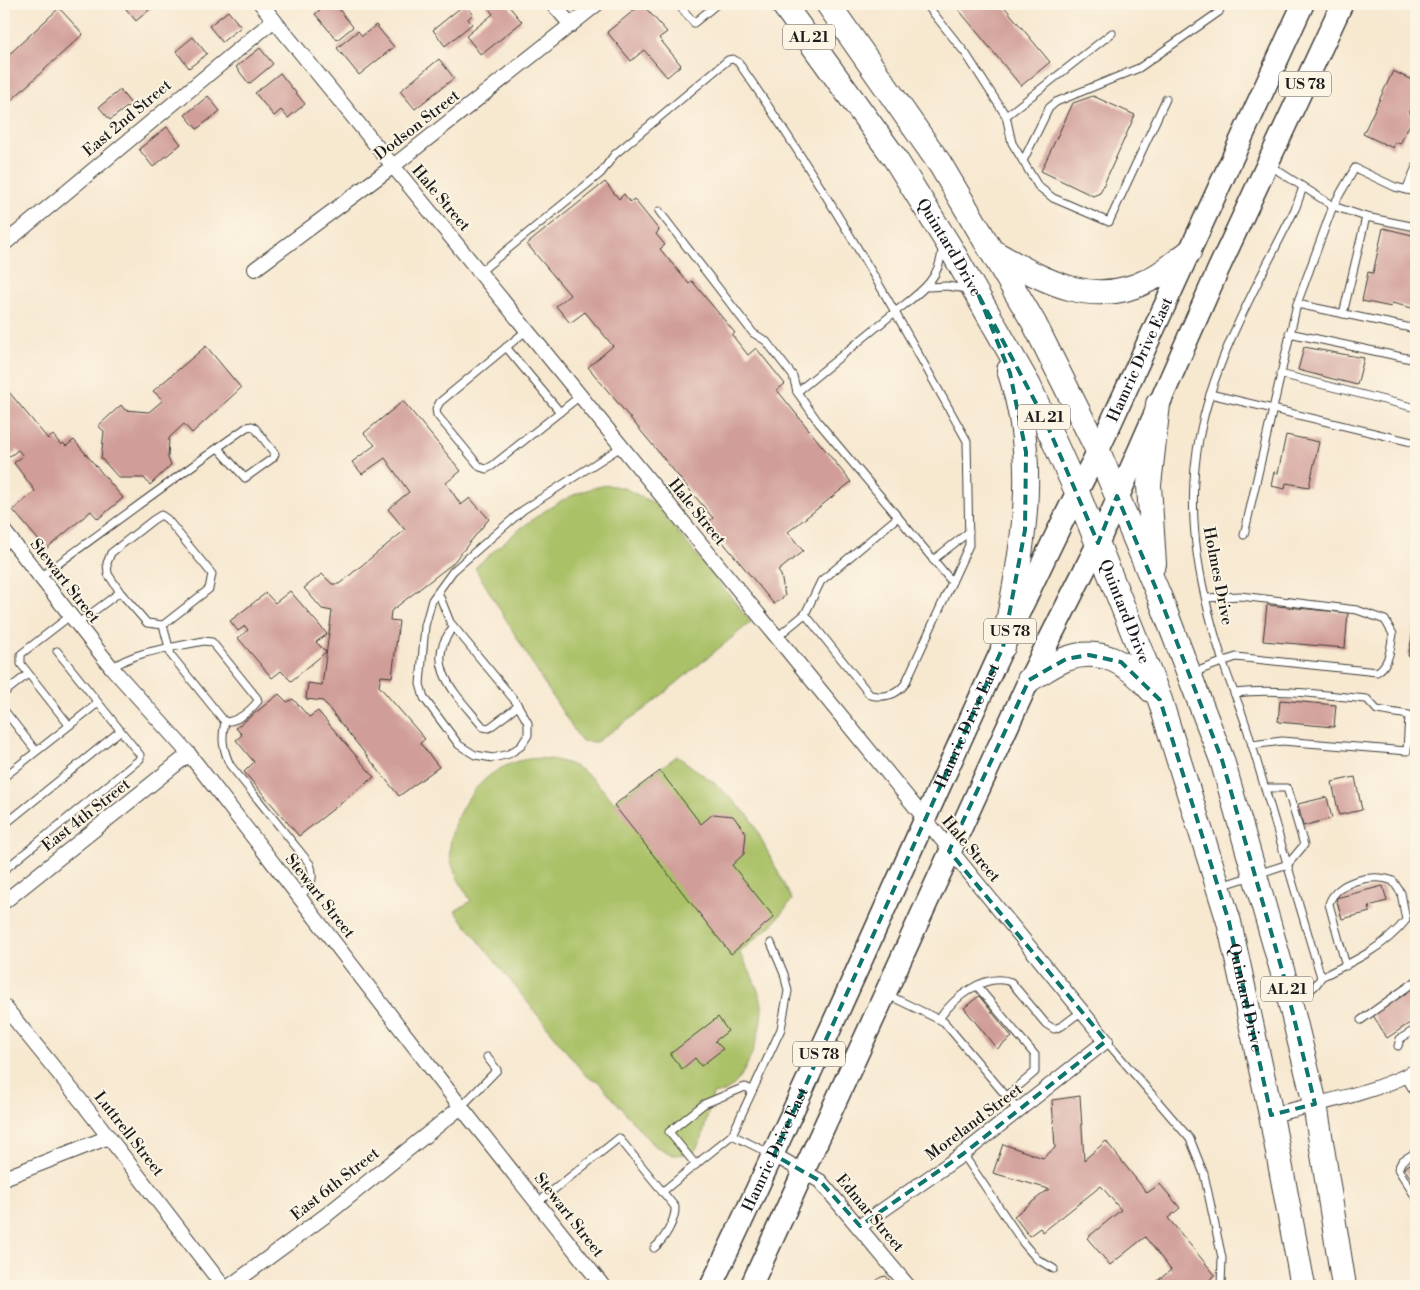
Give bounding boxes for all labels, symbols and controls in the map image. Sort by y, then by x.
road number: AL 21 [783,24,835,50]
road number: US 78 [1279,72,1331,96]
street label: East 2nd Street [79,75,176,161]
street label: Dodson Street [370,85,464,165]
street label: Hale Street [407,161,475,236]
street label: Quintard Drive [912,195,986,300]
street label: Hamric Drive East [1103,294,1177,425]
road number: AL 21 [1018,404,1070,430]
street label: Hale Street [664,474,730,550]
street label: Holmes Drive [1199,525,1237,627]
street label: Stewart Street [26,535,104,628]
street label: Quintard Drive [1095,557,1154,667]
road number: US 78 [984,618,1036,644]
street label: Hamric Drive East [930,660,1004,791]
street label: East 4th Street [38,774,135,856]
street label: Hale Street [937,812,1005,887]
street label: Stewart Street [281,850,359,943]
street label: Quintard Drive [1224,941,1267,1054]
road number: AL 21 [1261,976,1313,1002]
road number: US 78 [793,1042,845,1066]
street label: Moreland Street [922,1079,1027,1165]
street label: Hamric Drive East [738,1084,813,1215]
street label: Luttrell Street [90,1088,169,1181]
street label: East 6th Street [287,1143,384,1225]
street label: Stewart Street [530,1169,608,1262]
street label: Edmar Street [832,1170,909,1256]

